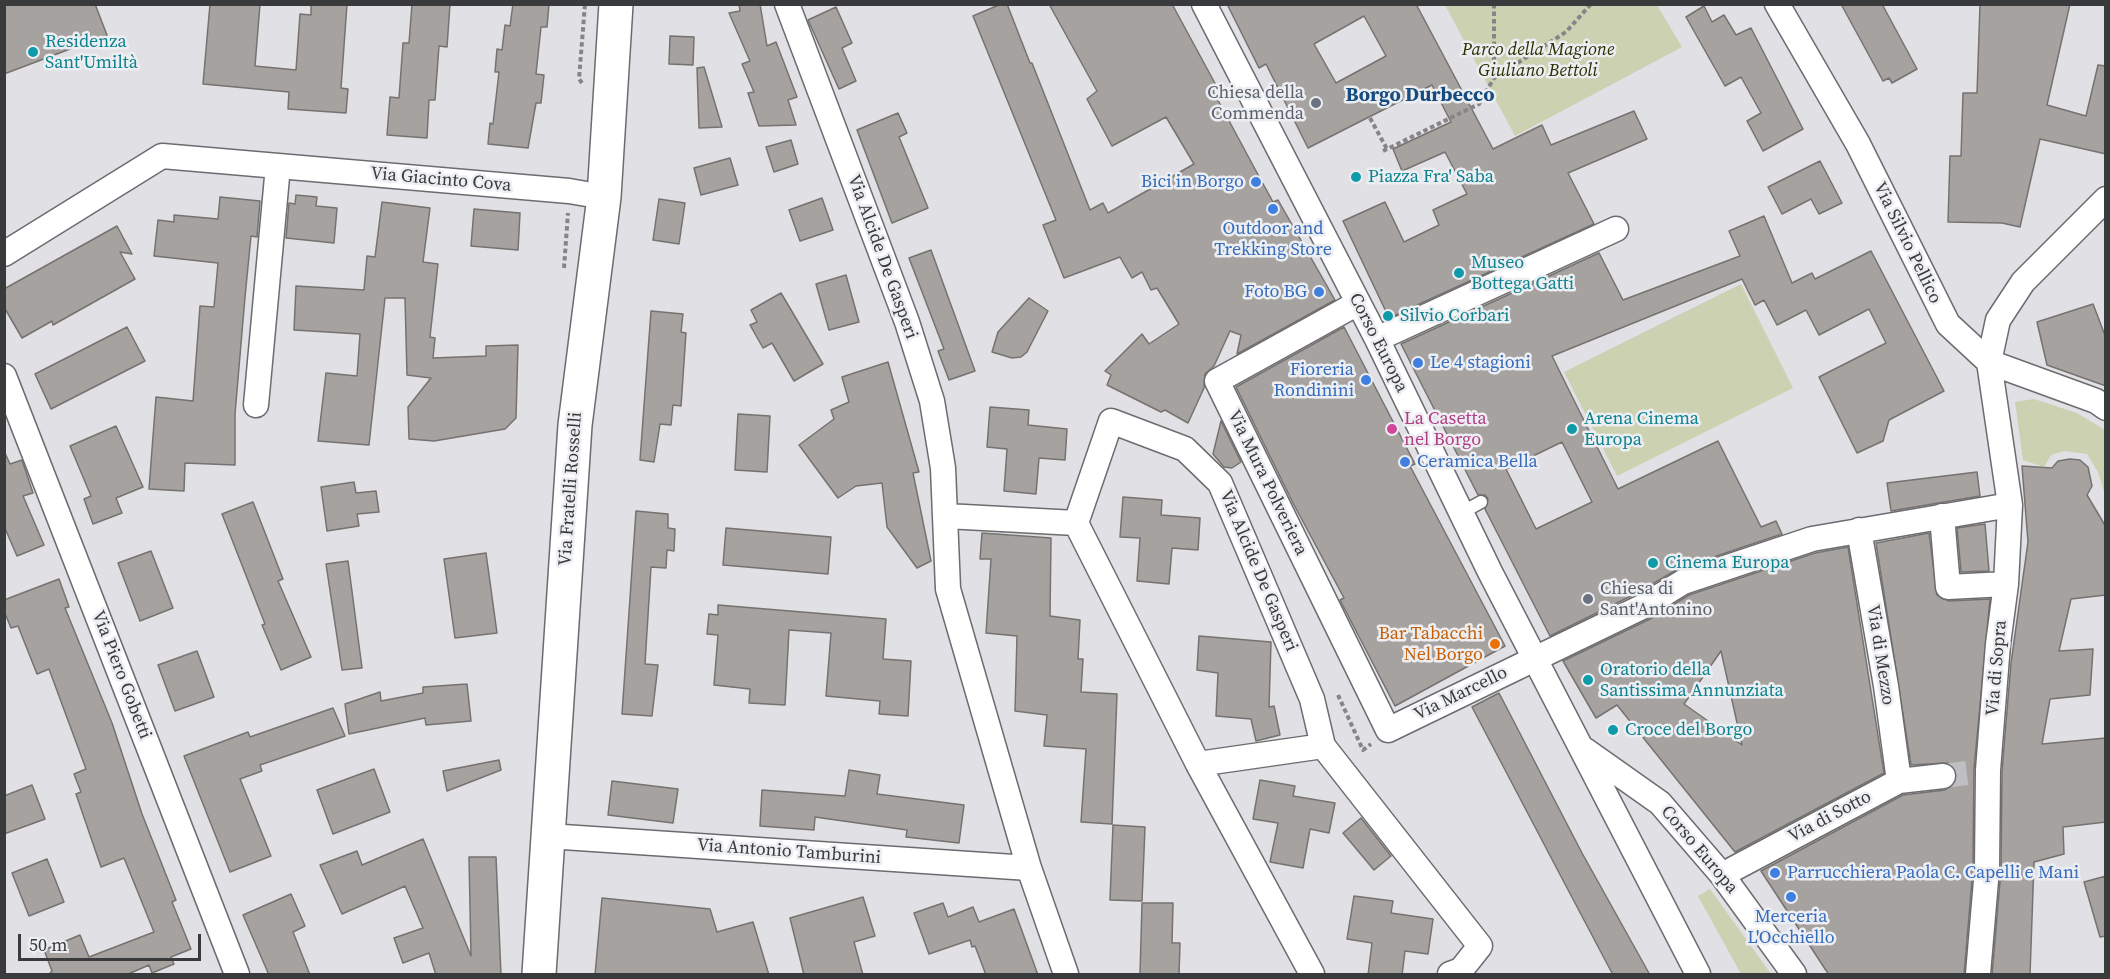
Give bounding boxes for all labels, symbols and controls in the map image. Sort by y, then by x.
place label: Residenza Sant'Umiltà [45,31,138,74]
park label: Parco della Magione Giuliano Bettoli [1462,39,1614,82]
marker: Residenza Sant'Umiltà [26,45,40,59]
place label: Chiesa della Commenda [1207,82,1304,124]
district label: Borgo Durbecco [1346,84,1494,108]
marker: Chiesa della Commenda [1309,96,1323,110]
street label: Via Giacinto Cova [370,163,512,197]
place label: Piazza Fra' Saba [1368,166,1494,188]
marker: Piazza Fra' Saba [1349,170,1363,184]
place label: Bici in Borgo [1141,171,1244,193]
street label: Via Alcide De Gasperi [842,172,922,342]
marker: Bici in Borgo [1249,175,1263,189]
street label: Via Silvio Pellico [1868,179,1946,307]
marker: Outdoor and Trekking Store [1266,202,1280,216]
place label: Outdoor and Trekking Store [1214,218,1332,260]
place label: Museo Bottega Gatti [1471,252,1574,294]
marker: Museo Bottega Gatti [1452,266,1466,280]
place label: Foto BG [1244,281,1307,303]
marker: Foto BG [1312,285,1326,299]
street label: Corso Europa [1344,290,1412,396]
place label: Silvio Corbari [1400,305,1509,327]
marker: Silvio Corbari [1381,309,1395,323]
place label: Le 4 stagioni [1430,352,1531,374]
marker: Le 4 stagioni [1411,356,1425,370]
place label: Fioreria Rondinini [1274,359,1354,401]
marker: Fioreria Rondinini [1359,373,1373,387]
street label: Via Mura Polveriera [1222,407,1312,559]
place label: La Casetta nel Borgo [1404,408,1487,450]
place label: Arena Cinema Europa [1584,408,1699,450]
street label: Via Fratelli Rosselli [555,411,587,567]
marker: La Casetta nel Borgo [1385,422,1399,436]
marker: Arena Cinema Europa [1565,422,1579,436]
place label: Ceramica Bella [1417,451,1538,473]
marker: Ceramica Bella [1398,455,1412,469]
street label: Via Alcide De Gasperi [1214,487,1302,655]
place label: Cinema Europa [1665,552,1789,574]
marker: Cinema Europa [1646,556,1660,570]
place label: Chiesa di Sant'Antonino [1600,578,1712,620]
marker: Chiesa di Sant'Antonino [1581,592,1595,606]
street label: Via di Mezzo [1861,603,1899,707]
street label: Via Piero Gobetti [87,608,155,742]
street label: Via di Sopra [1982,619,2012,717]
place label: Bar Tabacchi Nel Borgo [1378,623,1483,666]
marker: Bar Tabacchi Nel Borgo [1488,637,1502,651]
place label: Oratorio della Santissima Annunziata [1600,659,1784,702]
street label: Via Marcello [1411,662,1511,726]
marker: Oratorio della Santissima Annunziata [1581,673,1595,687]
place label: Croce del Borgo [1625,719,1752,741]
marker: Croce del Borgo [1606,723,1620,737]
street label: Via di Sotto [1785,786,1875,848]
street label: Corso Europa [1656,801,1742,899]
street label: Via Antonio Tamburini [696,835,882,869]
place label: Parrucchiera Paola C. Capelli e Mani [1787,862,2079,884]
marker: Parrucchiera Paola C. Capelli e Mani [1768,866,1782,880]
marker: Merceria L'Occhiello [1784,890,1798,904]
place label: Merceria L'Occhiello [1747,906,1835,948]
scale bar [21,922,204,960]
text: 50 m [29,932,67,957]

